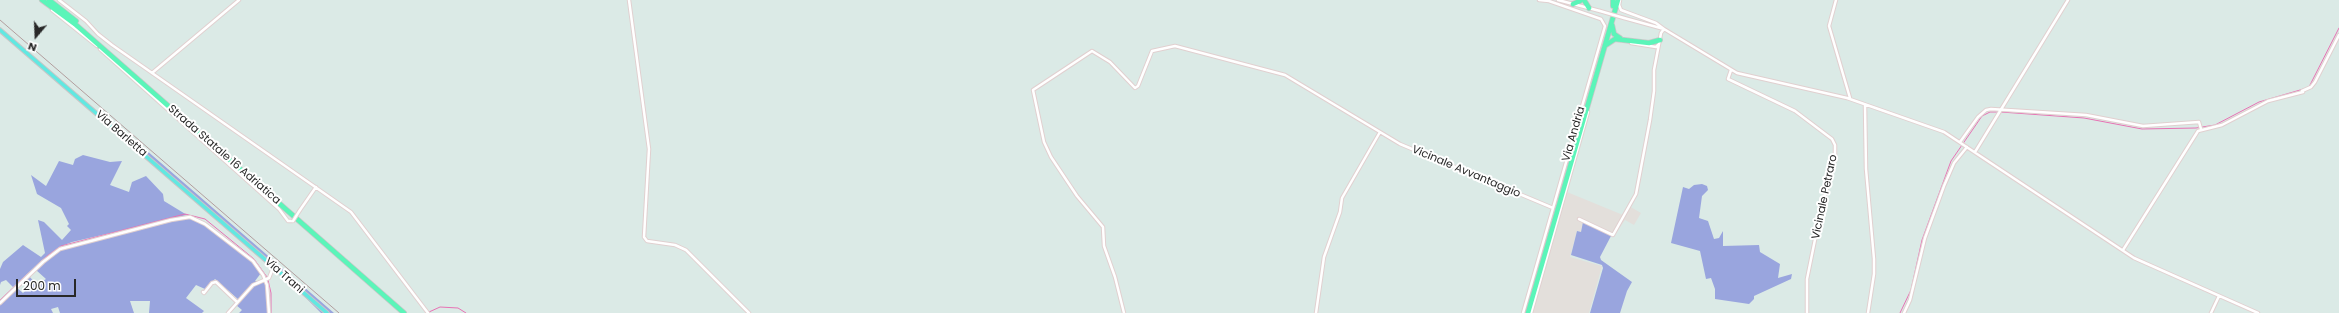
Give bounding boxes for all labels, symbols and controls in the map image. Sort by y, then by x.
north arrow [16,16,56,56]
text: N [26,38,39,56]
street label: Strada Statale 16 Adriatica [165,102,283,208]
street label: Via Andria [1560,105,1588,163]
street label: Via Barletta [93,108,149,160]
street label: Vicinale Avvantaggio [1410,143,1522,201]
street label: Vicinale Petraro [1810,153,1840,241]
street label: Via Trani [262,255,306,297]
scale bar [18,271,78,297]
text: 200 m [23,277,61,294]

